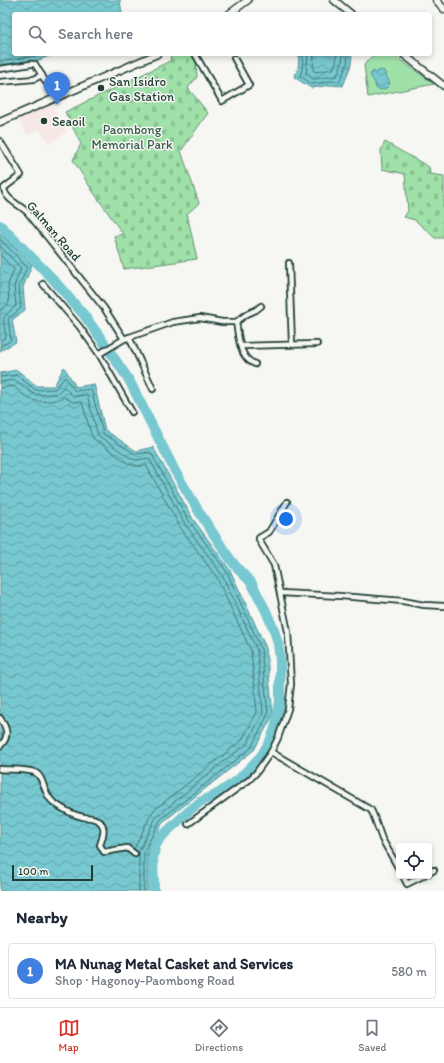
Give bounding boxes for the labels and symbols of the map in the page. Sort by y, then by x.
pin: 1 [44,72,70,105]
place label: San Isidro Gas Station [109,74,175,104]
marker: San Isidro Gas Station [96,83,106,93]
place label: Seaoil [52,114,86,129]
marker: Seaoil [39,116,49,126]
park label: Paombong Memorial Park [91,122,173,152]
street label: Galman Road [24,198,84,264]
your location [276,509,296,529]
scale bar [12,863,93,882]

